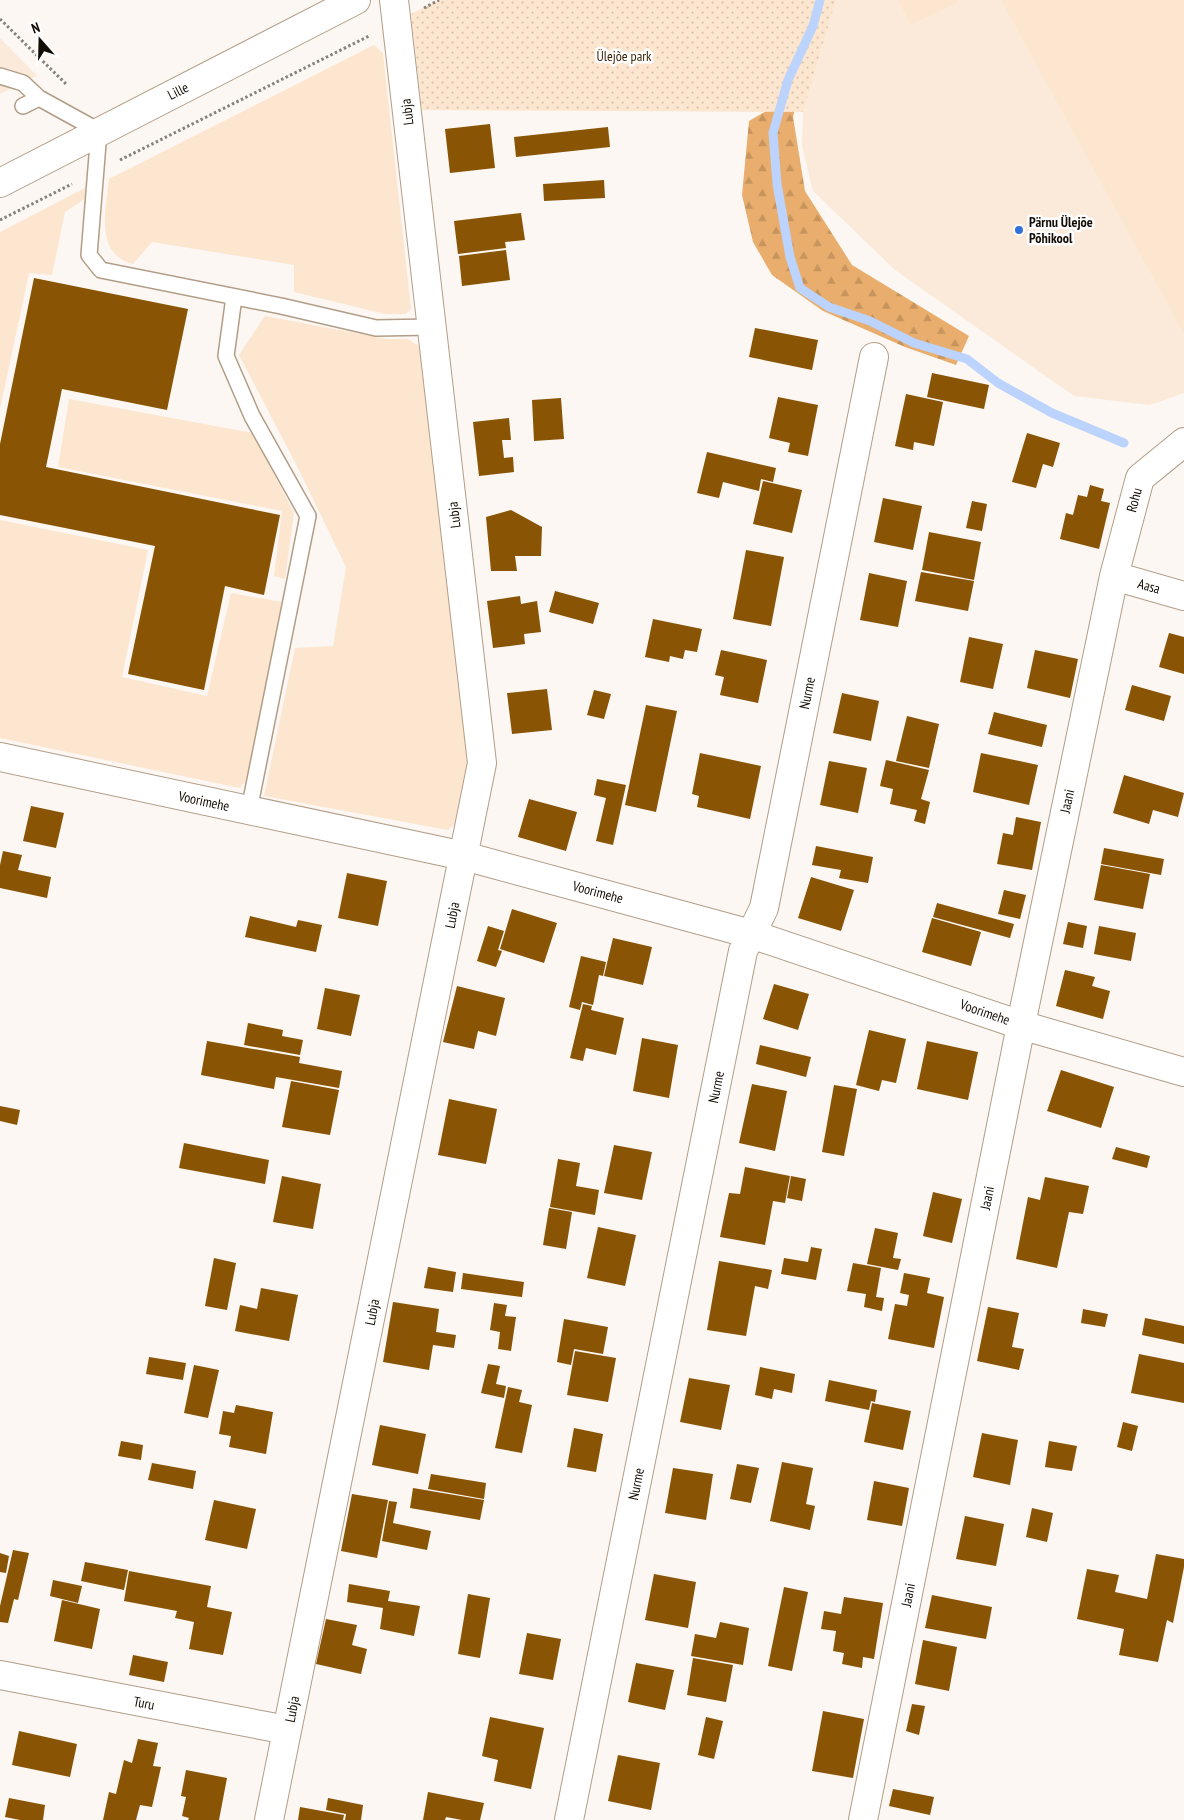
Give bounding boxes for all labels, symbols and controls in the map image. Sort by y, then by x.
north arrow [15,15,65,65]
text: N [29,18,42,38]
park label: Ülejõe park [596,47,652,65]
street label: Lille [164,78,192,104]
street label: Lubja [396,98,418,126]
place label: Pärnu Ülejõe Põhikool [1029,213,1093,247]
marker: Pärnu Ülejõe Põhikool [1013,224,1025,236]
street label: Rohu [1122,486,1146,514]
street label: Lubja [443,501,465,529]
street label: Aasa [1136,574,1162,598]
street label: Nurme [795,675,819,711]
street label: Voorimehe [176,787,231,815]
street label: Jaani [1056,788,1078,815]
street label: Voorimehe [570,876,625,907]
street label: Lubja [441,900,463,930]
street label: Voorimehe [957,995,1013,1029]
street label: Nurme [704,1069,728,1105]
street label: Jaani [976,1185,998,1212]
street label: Lubja [361,1297,383,1327]
street label: Nurme [624,1466,648,1502]
street label: Jaani [897,1582,919,1609]
street label: Turu [132,1692,156,1714]
street label: Lubja [281,1694,303,1724]

